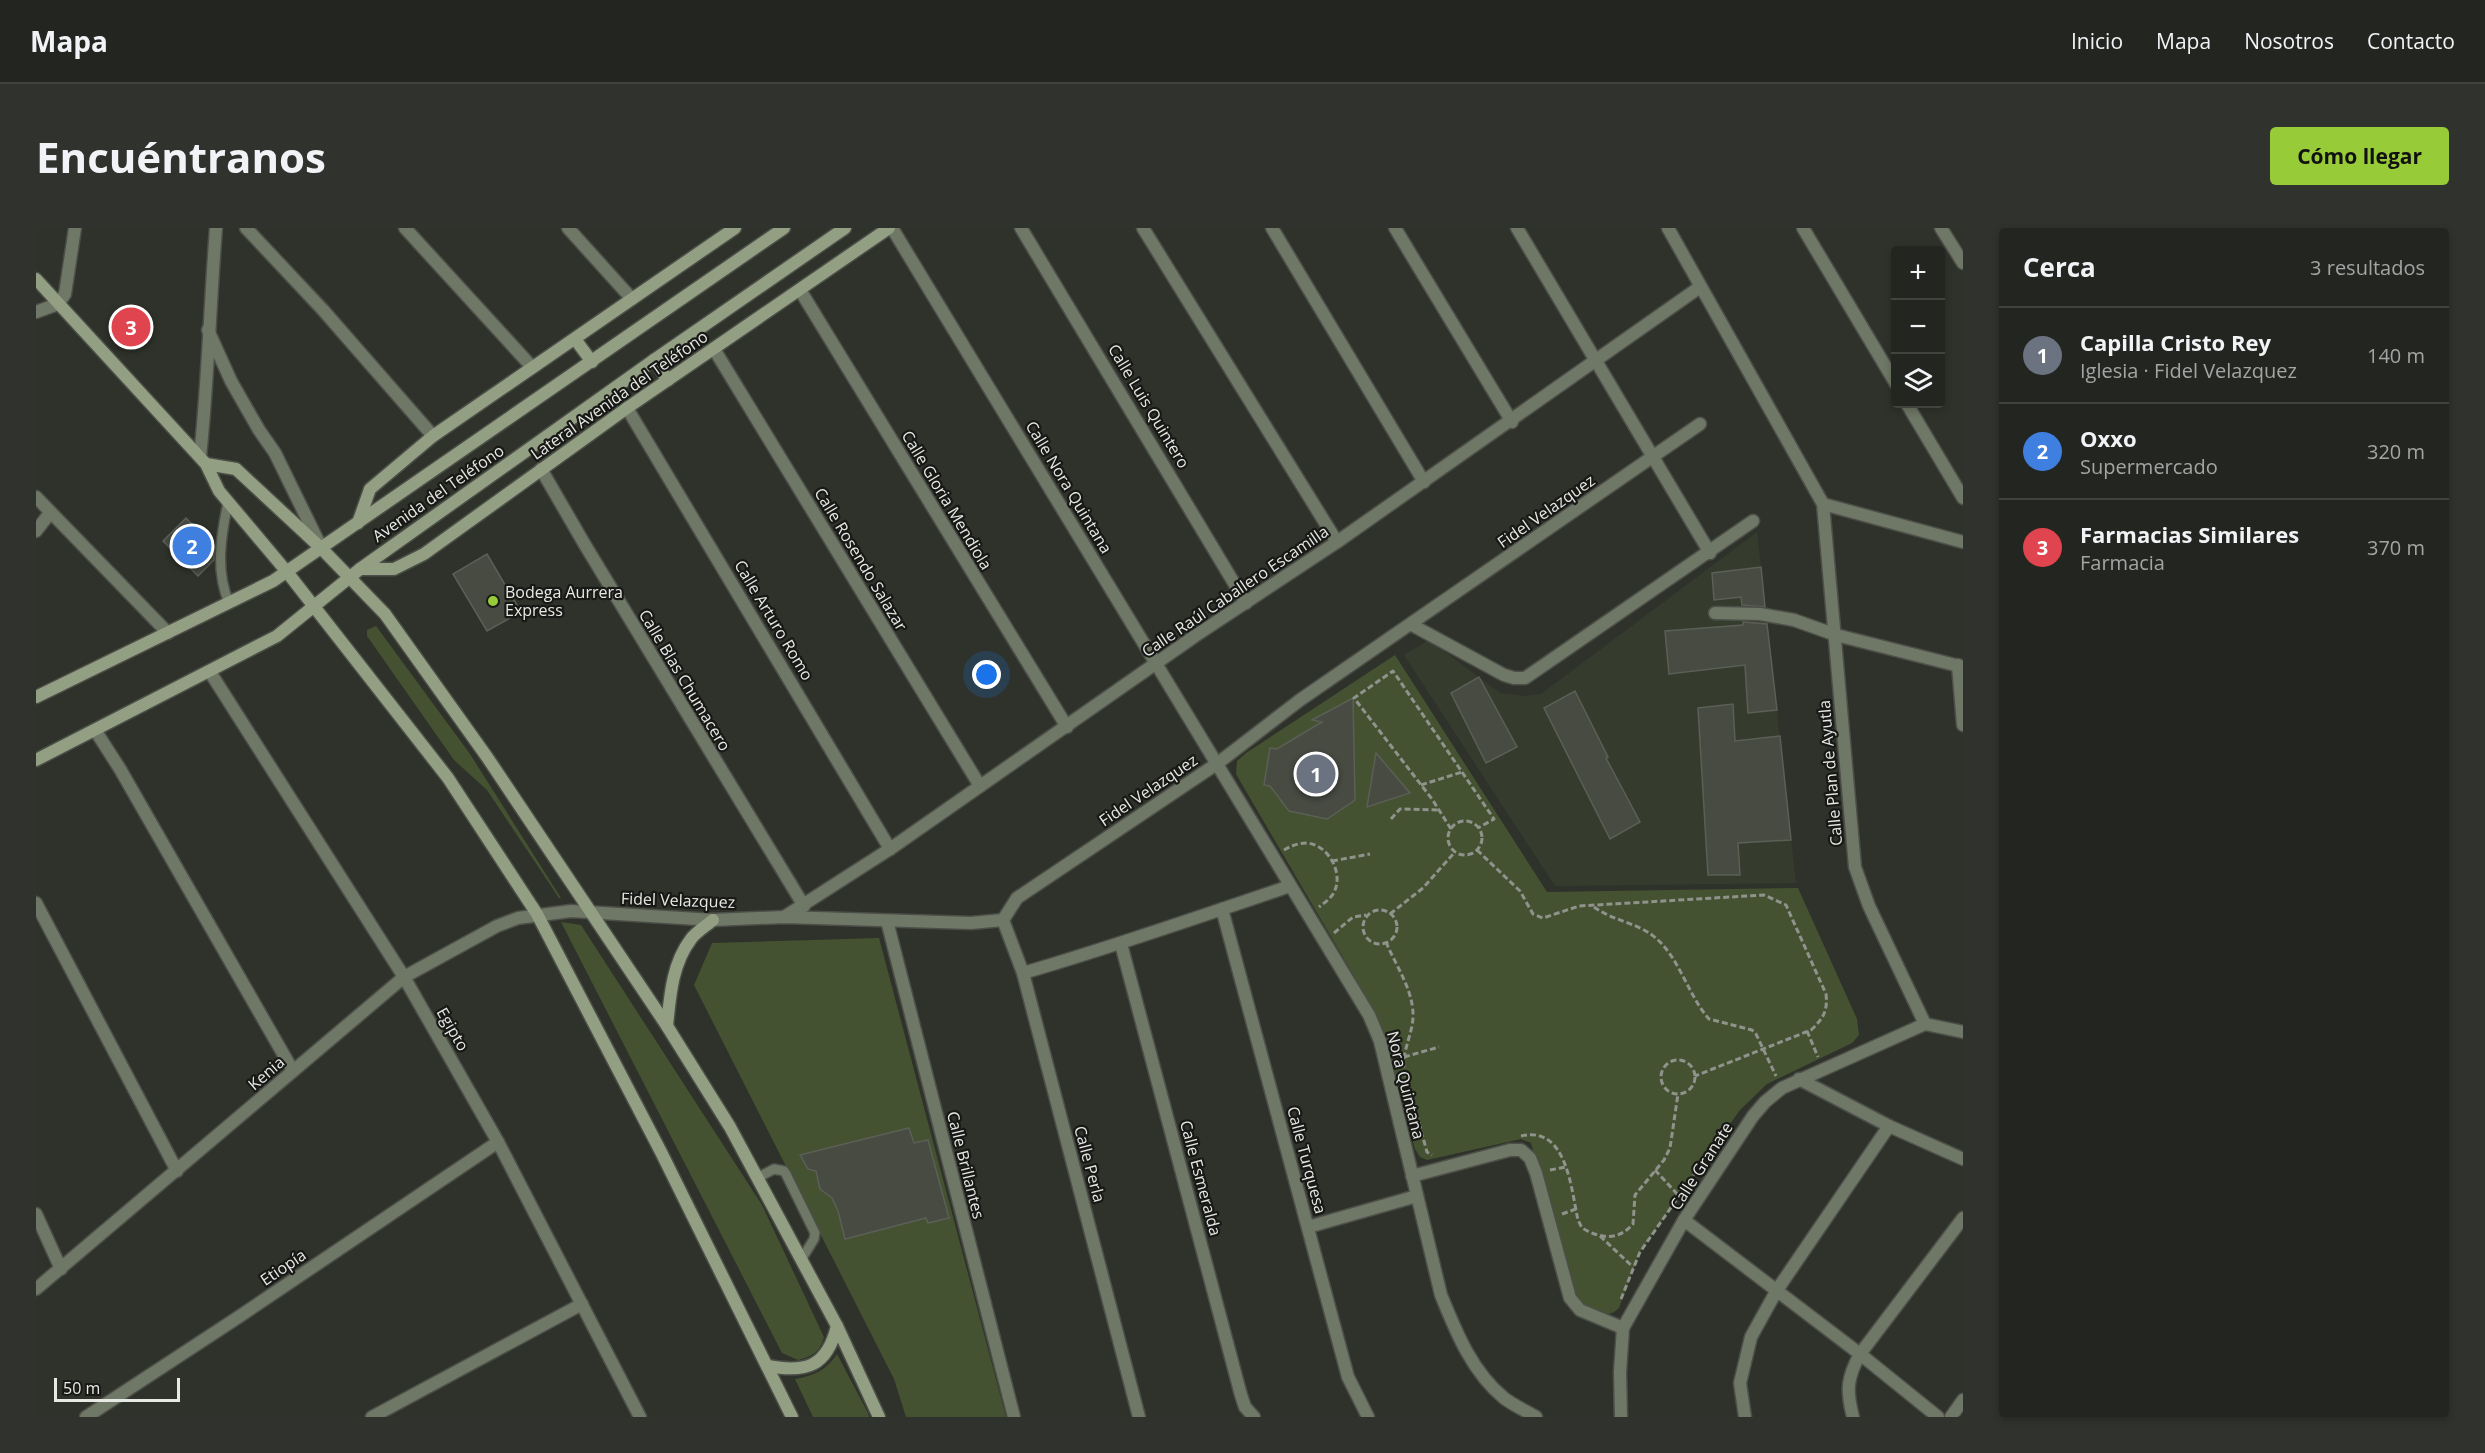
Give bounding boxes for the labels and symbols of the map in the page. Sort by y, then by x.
pin: 3 [112,304,151,350]
street label: Lateral Avenida del Teléfono [526,325,712,465]
street label: Calle Luis Quintero [1103,340,1195,472]
street label: Calle Nora Quintana [1021,417,1117,557]
street label: Calle Gloria Mendiola [897,426,997,574]
street label: Avenida del Teléfono [368,439,508,547]
street label: Fidel Velazquez [1493,469,1599,553]
street label: Calle Rosendo Salazar [810,483,913,635]
street label: Calle Raúl Caballero Escamilla [1137,520,1333,662]
pin: 2 [172,524,212,568]
street label: Calle Arturo Romo [729,556,819,684]
place label: Bodega Aurrera Express [505,581,623,621]
marker: Bodega Aurrera Express [486,594,500,608]
street label: Calle Blas Chumacero [634,605,736,755]
your location [972,660,1001,689]
street label: Calle Plan de Ayutla [1813,699,1847,847]
street label: Fidel Velazquez [1094,749,1202,831]
pin: 1 [1296,752,1336,796]
street label: Fidel Velazquez [620,887,736,913]
street label: Egipto [432,1003,474,1055]
street label: Nora Quintana [1382,1029,1430,1141]
street label: Kenia [243,1051,289,1095]
street label: Calle Turquesa [1282,1104,1332,1216]
street label: Calle Brillantes [942,1109,990,1221]
street label: Calle Esmeralda [1175,1118,1227,1238]
street label: Calle Granate [1664,1118,1738,1214]
street label: Calle Perla [1069,1123,1111,1205]
street label: Etiopía [256,1244,310,1290]
scale bar [54,1375,180,1402]

